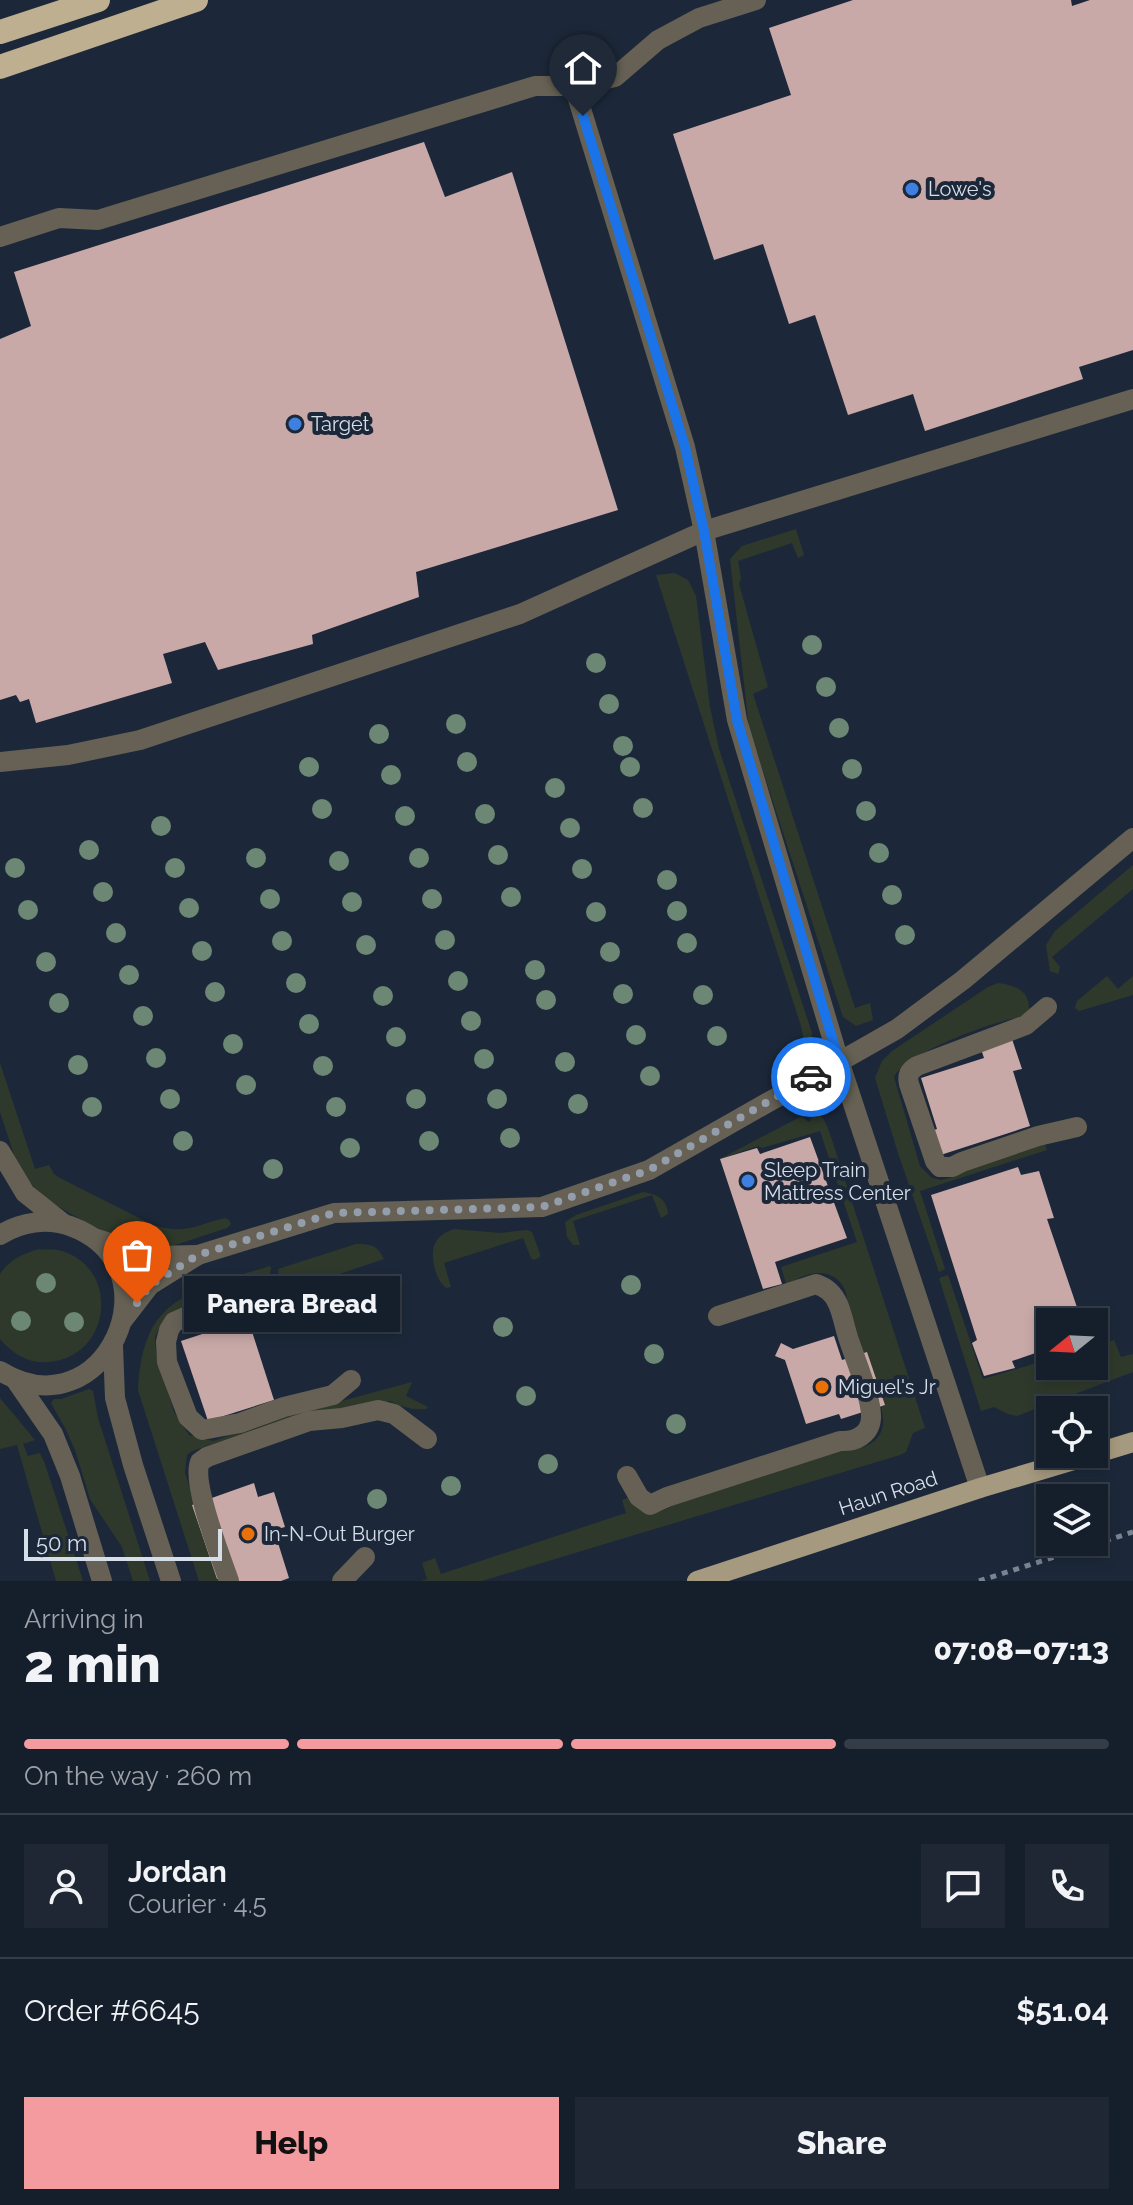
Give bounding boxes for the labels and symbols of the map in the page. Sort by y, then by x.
pin [549,34,617,116]
place label: Lowe's [928,177,992,201]
marker: Lowe's [903,180,921,198]
place label: Target [311,412,370,436]
marker: Target [286,415,304,433]
courier [771,1037,851,1117]
place label: Sleep Train Mattress Center [764,1158,911,1205]
marker: Sleep Train Mattress Center [739,1172,757,1190]
pin [103,1221,171,1303]
callout: Panera Bread [185,1275,401,1331]
north arrow [1036,1308,1108,1380]
place label: Miguel's Jr [838,1375,936,1399]
marker: Miguel's Jr [813,1378,831,1396]
street label: Haun Road [836,1466,940,1520]
place label: In-N-Out Burger [264,1522,415,1546]
scale bar [24,1525,222,1561]
marker: In-N-Out Burger [239,1525,257,1543]

